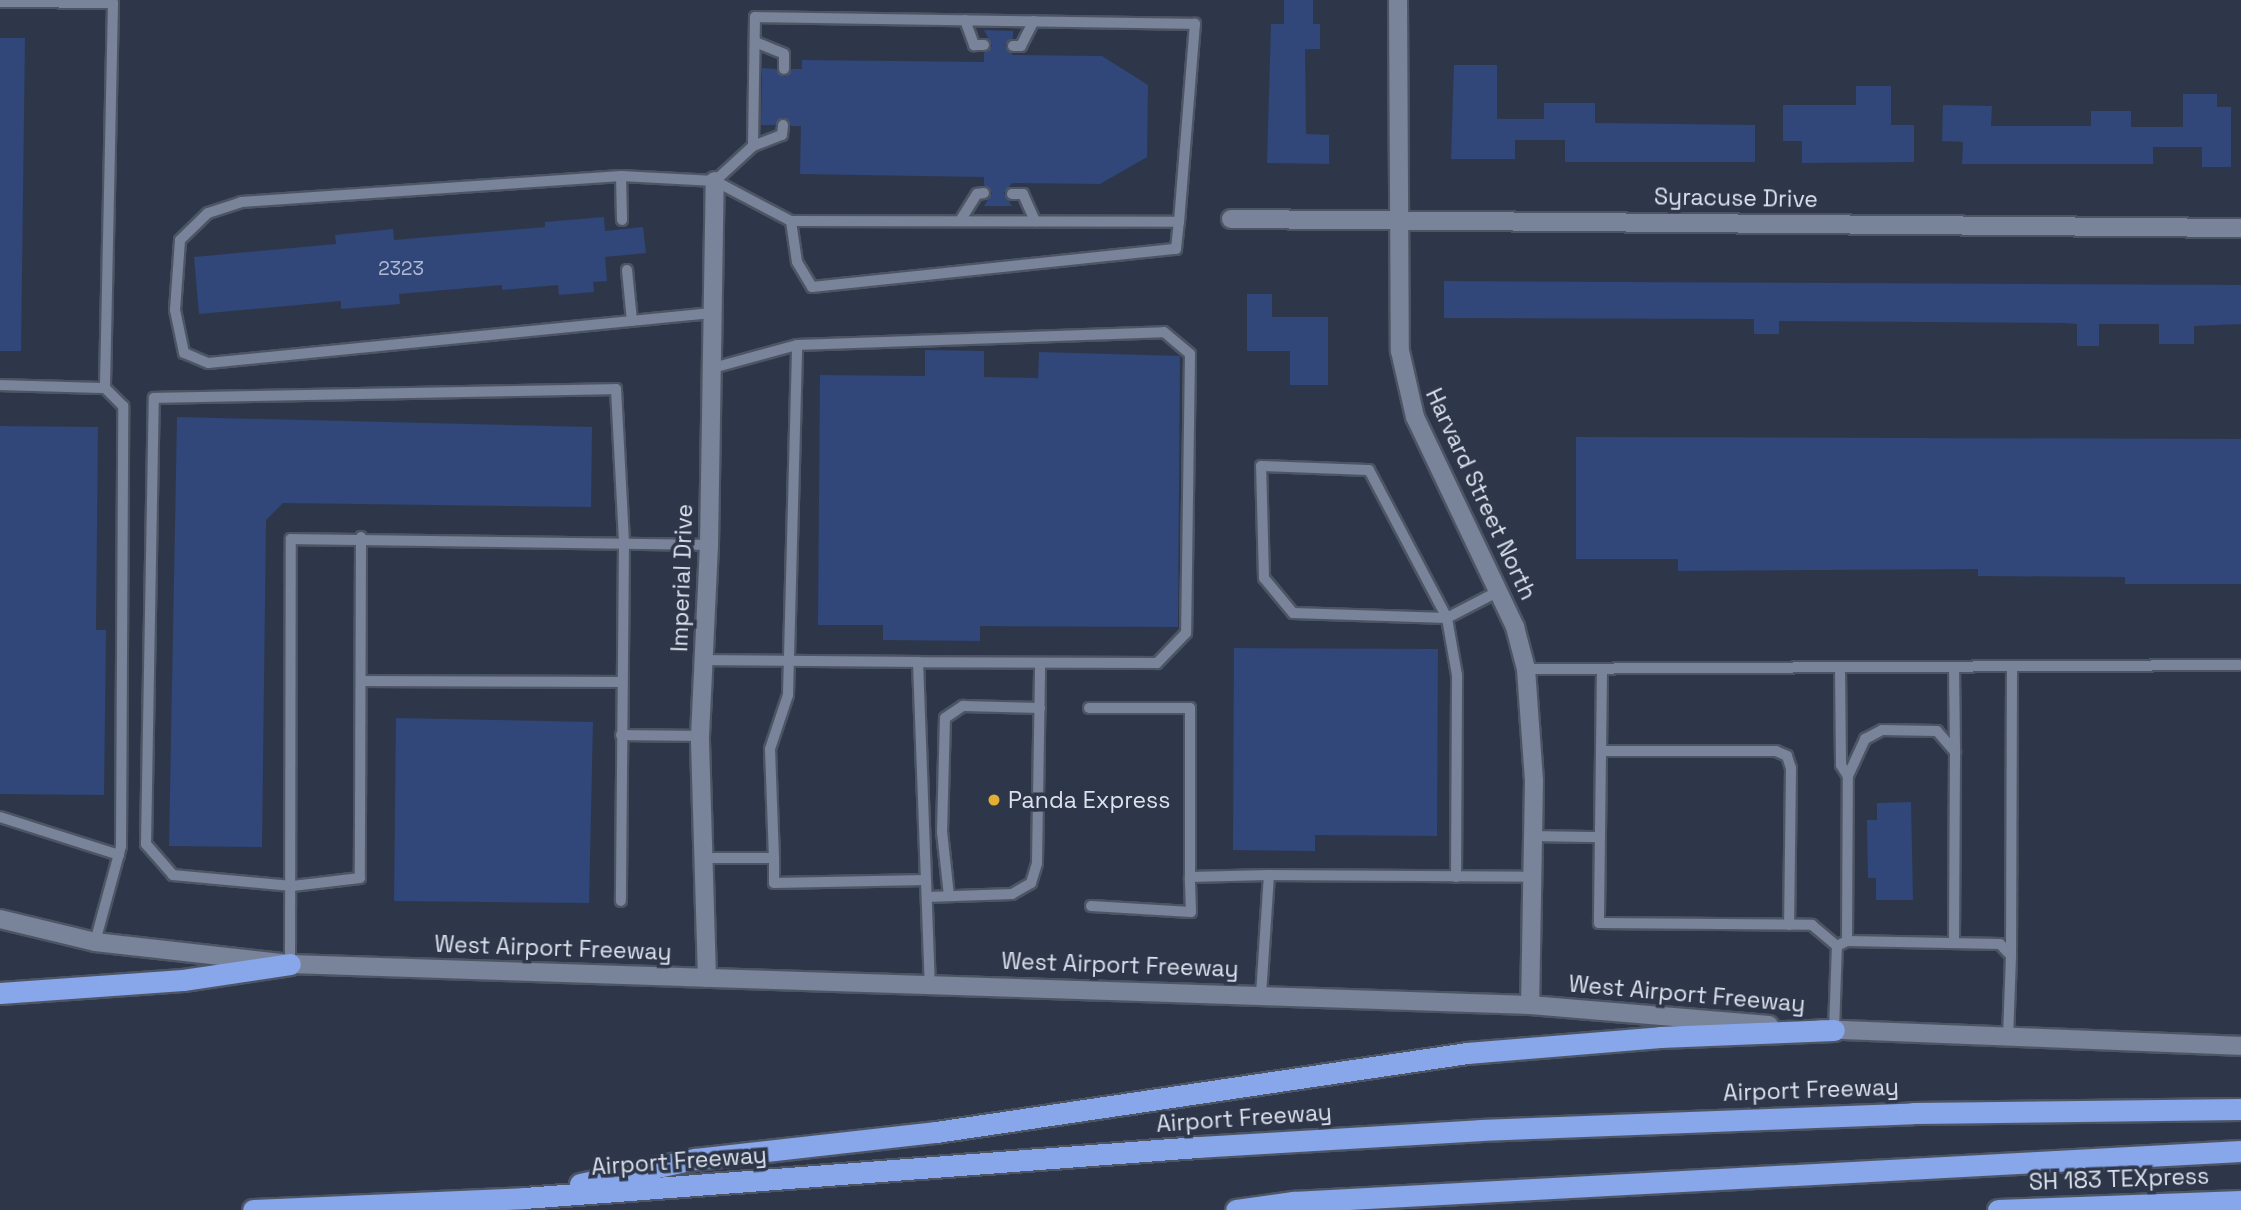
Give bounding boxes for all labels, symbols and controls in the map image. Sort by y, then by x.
street label: Syracuse Drive [1654,183,1818,213]
house number: 2323 [378,258,424,280]
street label: Harvard Street North [1420,384,1542,604]
street label: Imperial Drive [666,504,698,652]
place label: Panda Express [1008,786,1170,814]
marker: Panda Express [986,792,1002,808]
street label: West Airport Freeway [434,930,672,966]
street label: West Airport Freeway [1001,947,1239,983]
street label: West Airport Freeway [1567,970,1807,1018]
street label: Airport Freeway [1723,1073,1899,1107]
street label: Airport Freeway [1155,1098,1333,1138]
street label: Airport Freeway [590,1141,768,1181]
street label: SH 183 TEXpress [2028,1162,2210,1196]

